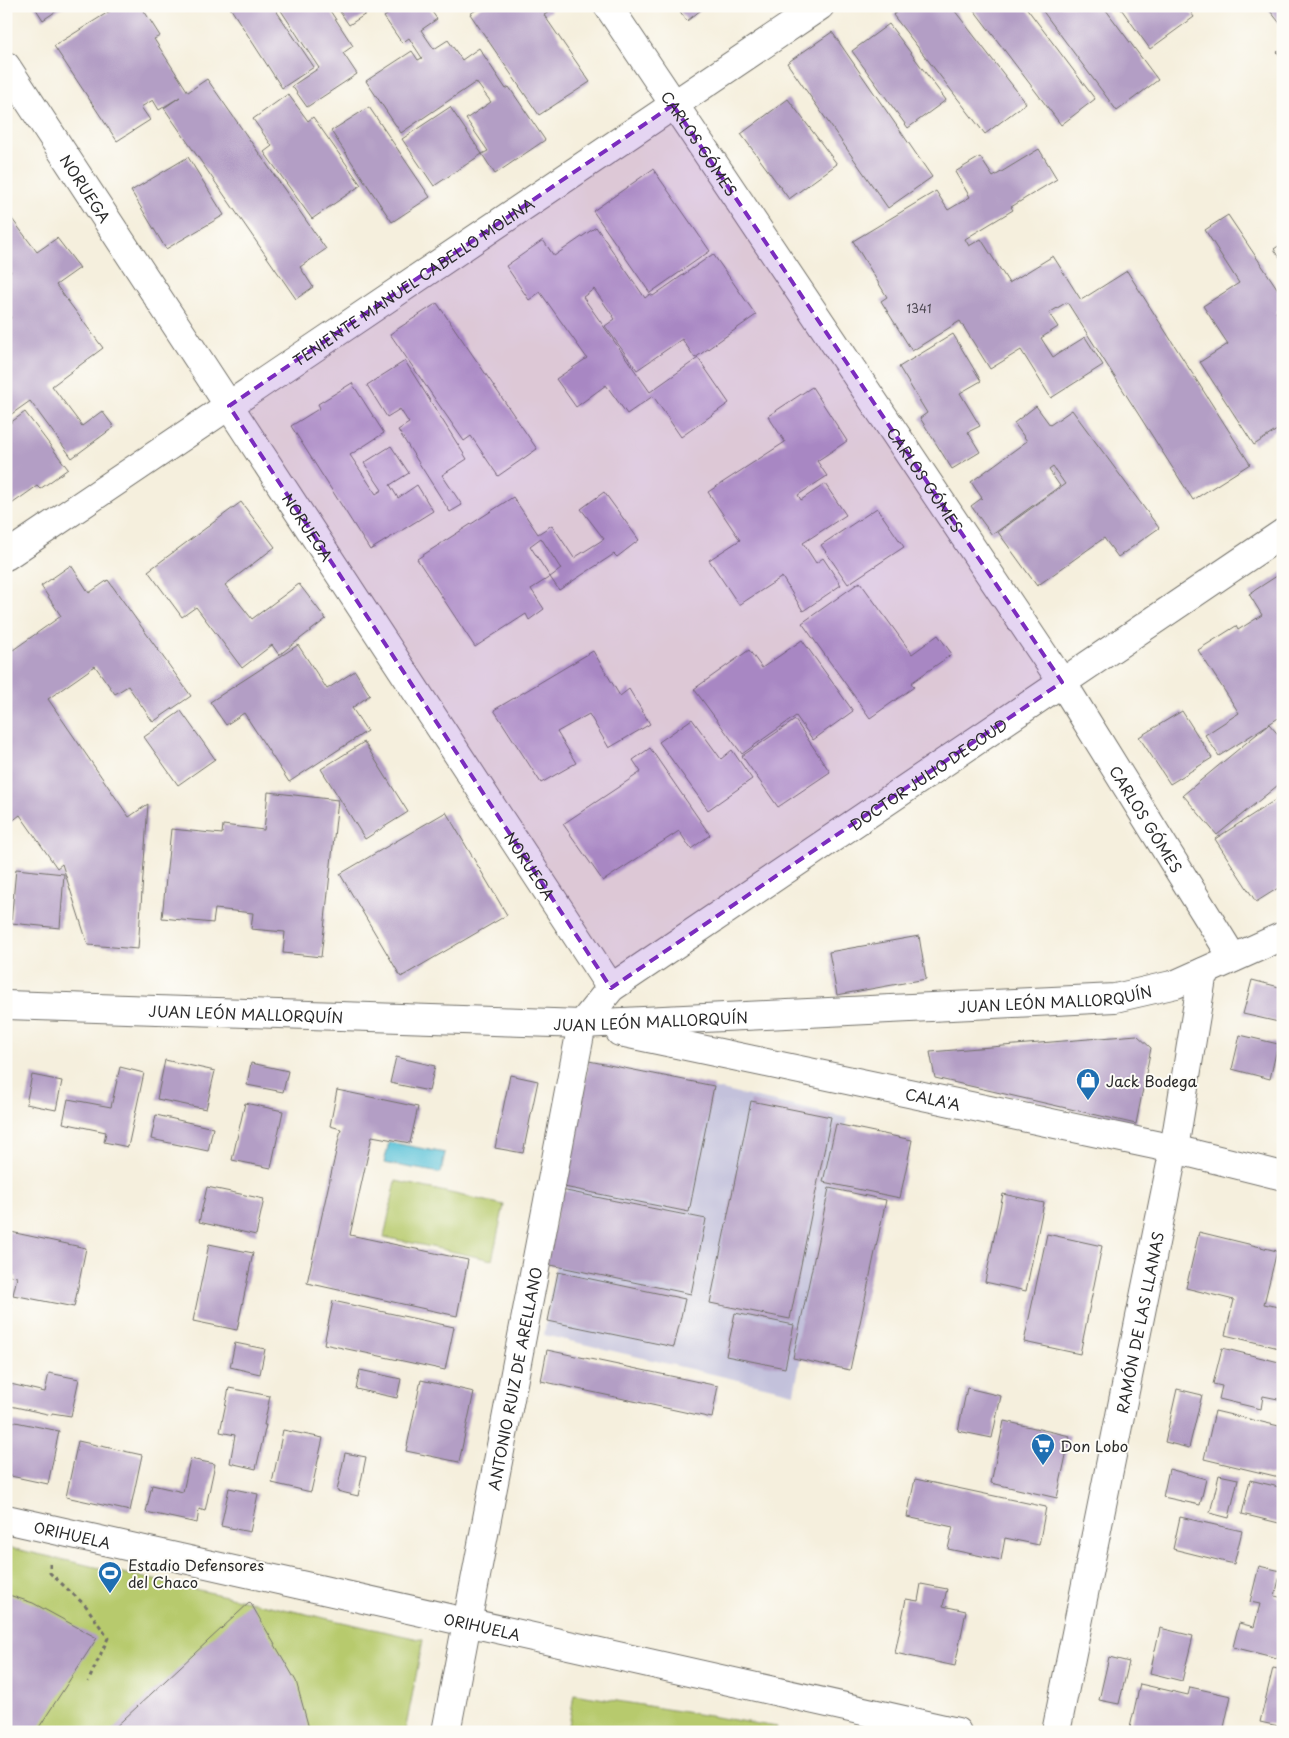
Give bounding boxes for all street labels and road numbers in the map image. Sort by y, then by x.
street label: CARLOS GÓMES [656,86,744,200]
street label: NORUEGA [55,149,117,227]
street label: TENIENTE MANUEL CABELLO MOLINA [287,191,538,371]
street label: CARLOS GÓMES [882,422,970,536]
street label: NORUEGA [277,488,339,565]
street label: DOCTOR JULIO DECOUD [845,712,1011,835]
street label: CARLOS GÓMES [1105,760,1189,877]
street label: NORUEGA [500,827,561,904]
street label: JUAN LEÓN MALLORQUÍN [957,978,1154,1017]
street label: JUAN LEÓN MALLORQUÍN [148,998,344,1028]
street label: JUAN LEÓN MALLORQUÍN [553,1004,748,1036]
street label: CALA'A [903,1081,963,1115]
street label: RAMÓN DE LAS LLANAS [1109,1229,1169,1415]
street label: ANTONIO RUIZ DE ARELLANO [481,1265,547,1492]
street label: ORIHUELA [32,1514,113,1554]
street label: ORIHUELA [442,1606,523,1645]

